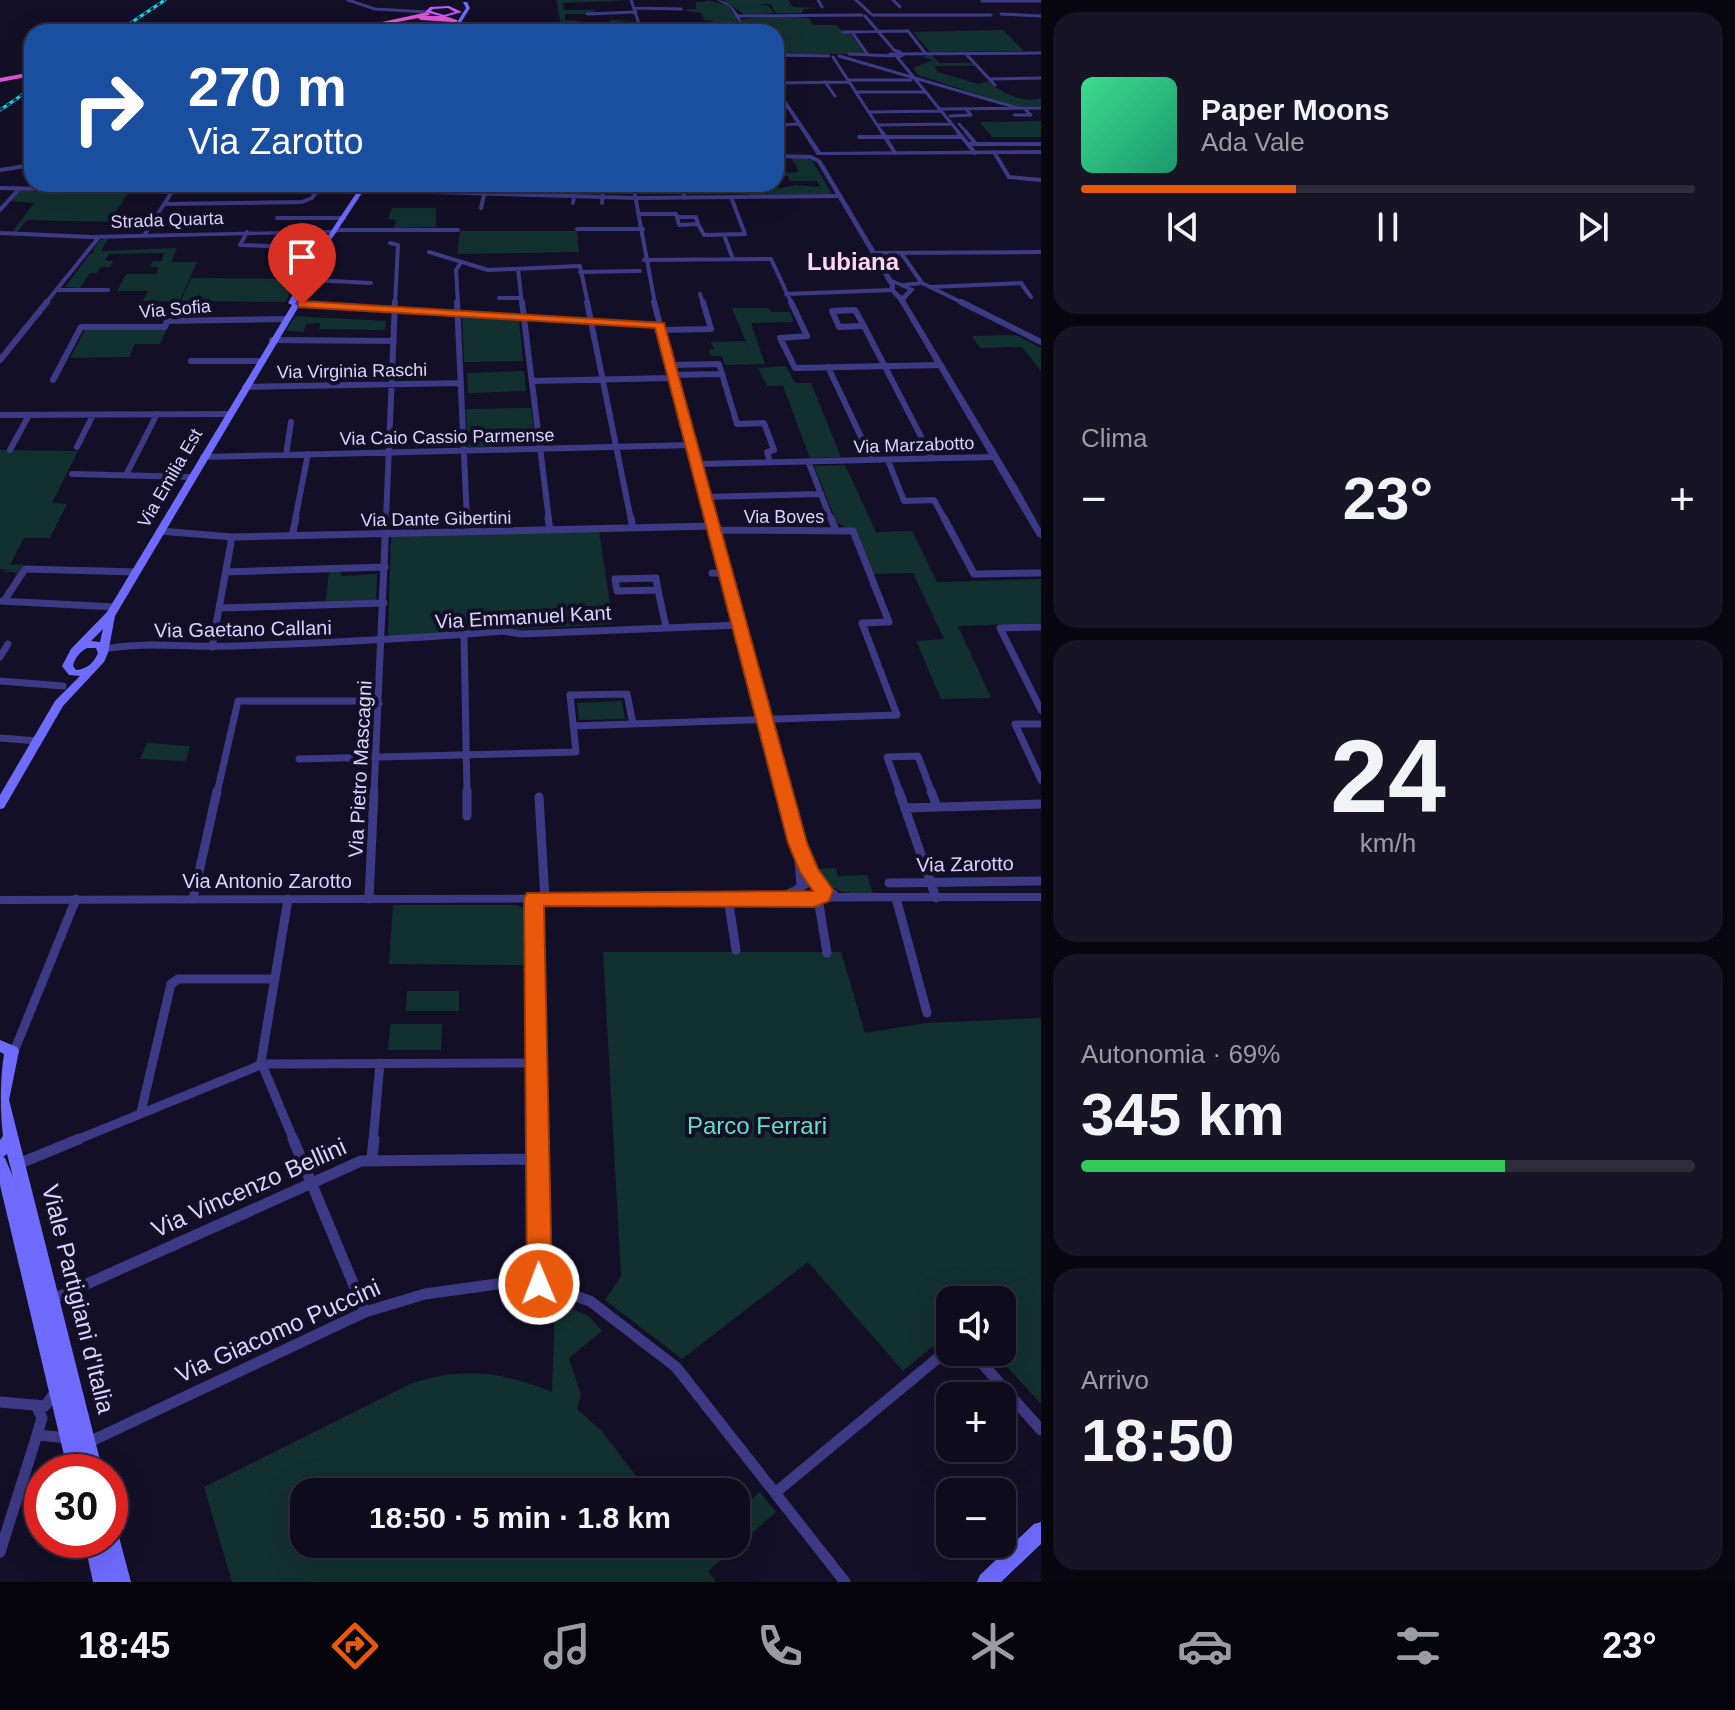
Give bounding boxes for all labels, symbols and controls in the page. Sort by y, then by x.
text: 270 m [188,55,347,118]
icon: right [56,56,160,160]
text: Paper Moons [1201,93,1389,126]
text: Via Zarotto [188,121,363,162]
text: Ada Vale [1201,127,1305,157]
icon: previous [1161,205,1205,249]
icon: pause [1366,205,1410,249]
icon: next [1571,205,1615,249]
street label: Strada Quarta [110,208,225,232]
pin [268,223,336,305]
icon: arrive [280,235,324,279]
district label: Lubiana [807,248,900,275]
street label: Via Sofia [138,296,213,322]
street label: Via Virginia Raschi [277,360,427,382]
text: Clima [1081,423,1147,453]
street label: Via Emilia Est [134,425,206,531]
street label: Via Caio Cassio Parmense [339,425,555,449]
street label: Via Marzabotto [853,433,975,457]
text: 23° [1343,465,1433,532]
text: − [1081,474,1107,523]
text: + [1669,474,1695,523]
street label: Via Boves [744,507,824,527]
street label: Via Dante Gibertini [360,508,512,530]
street label: Via Emmanuel Kant [434,601,612,633]
street label: Via Gaetano Callani [154,616,332,642]
street label: Via Pietro Mascagni [344,680,376,858]
text: 24 [1330,718,1446,834]
text: km/h [1360,828,1416,858]
street label: Via Zarotto [916,852,1014,876]
street label: Via Antonio Zarotto [182,870,352,892]
text: Autonomia · 69% [1081,1039,1280,1069]
text: 345 km [1081,1081,1285,1148]
park label: Parco Ferrari [687,1112,827,1139]
street label: Via Vincenzo Bellini [147,1133,350,1243]
street label: Viale Partigiani d'Italia [37,1182,120,1417]
position arrow [497,1242,581,1326]
street label: Via Giacomo Puccini [171,1273,384,1388]
map controls [936,1286,1016,1558]
button: sound [936,1286,1016,1366]
text: Arrivo [1081,1365,1149,1395]
button: + [936,1382,1016,1462]
text: 18:50 [1081,1407,1234,1474]
speed limit sign: 30 [24,1454,128,1558]
button: − [936,1478,1016,1558]
text: 18:50 · 5 min · 1.8 km [369,1501,671,1534]
icon: directions [327,1618,383,1674]
icon: music [539,1618,595,1674]
icon: phone [752,1618,808,1674]
icon: climate [965,1618,1021,1674]
icon: car [1177,1618,1233,1674]
icon: filters [1390,1618,1446,1674]
text: 18:45 [78,1625,170,1666]
text: 23° [1602,1625,1657,1666]

